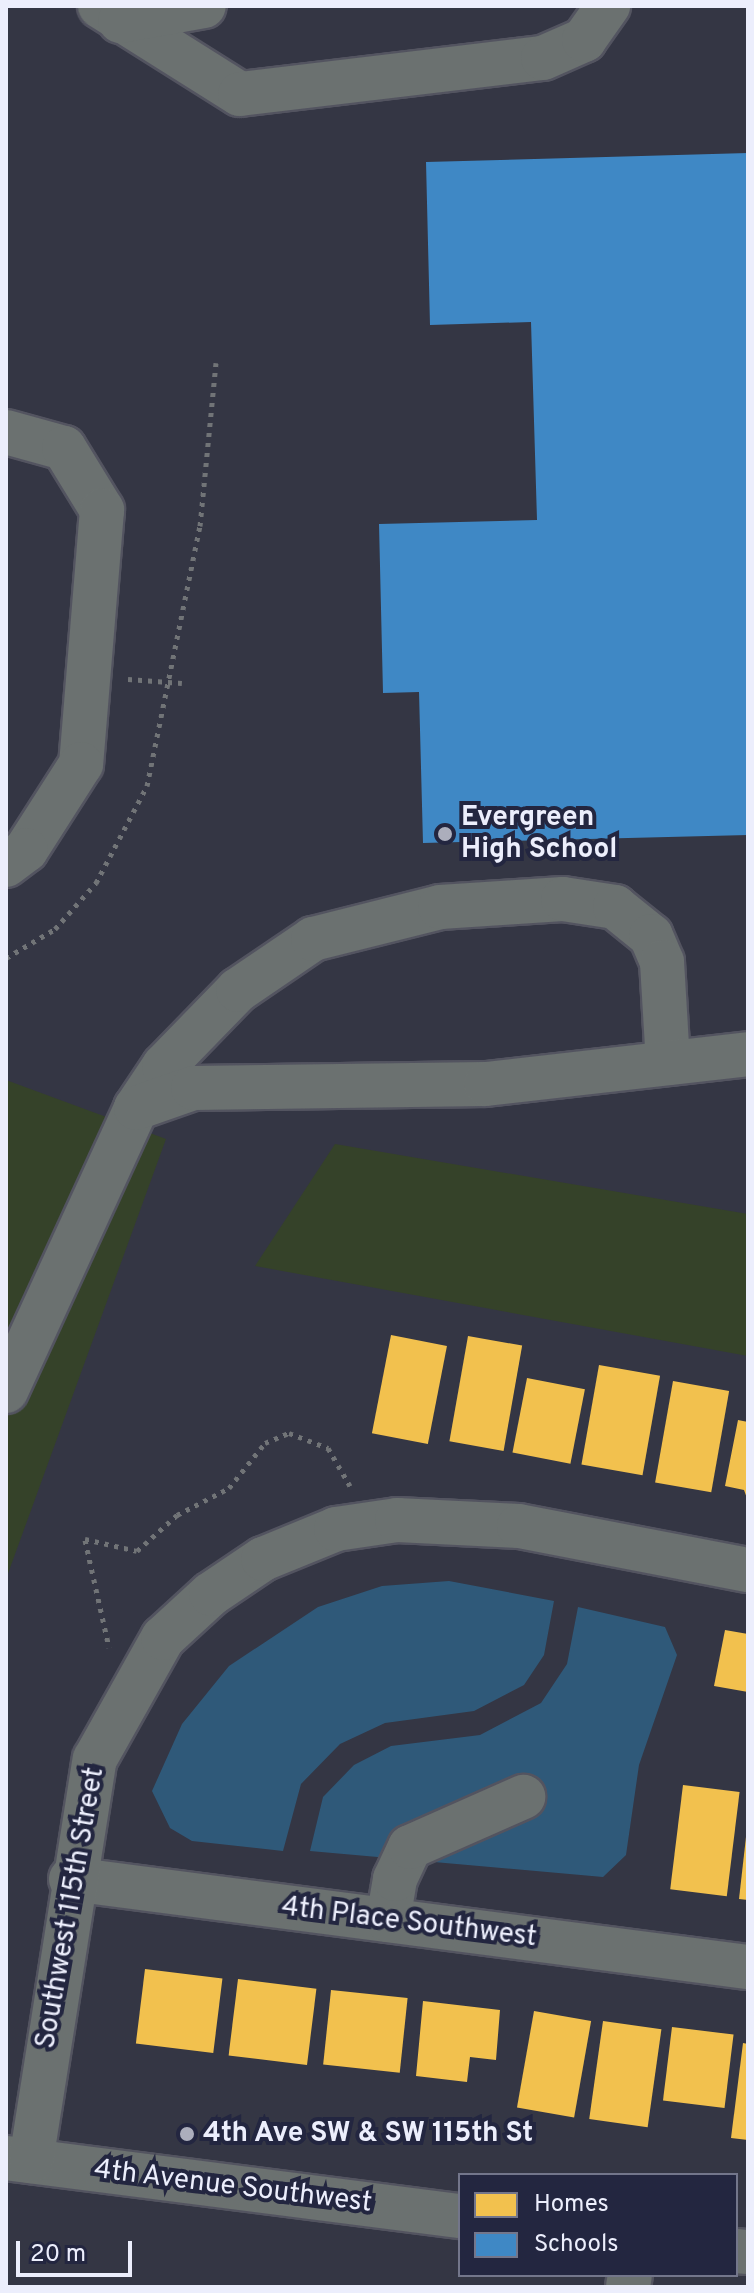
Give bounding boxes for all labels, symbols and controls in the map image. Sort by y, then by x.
place label: Evergreen High School [461,801,617,867]
marker: Evergreen High School [436,825,454,843]
street label: Southwest 115th Street [30,1765,112,2051]
street label: 4th Place Southwest [279,1891,539,1955]
place label: 4th Ave SW & SW 115th St [203,2117,534,2151]
marker: 4th Ave SW & SW 115th St [178,2125,196,2143]
street label: 4th Avenue Southwest [91,2153,375,2221]
legend [458,2173,738,2277]
text: Homes [534,2190,609,2220]
scale bar [20,2225,136,2275]
text: Schools [534,2230,619,2260]
text: 20 m [30,2240,86,2270]

